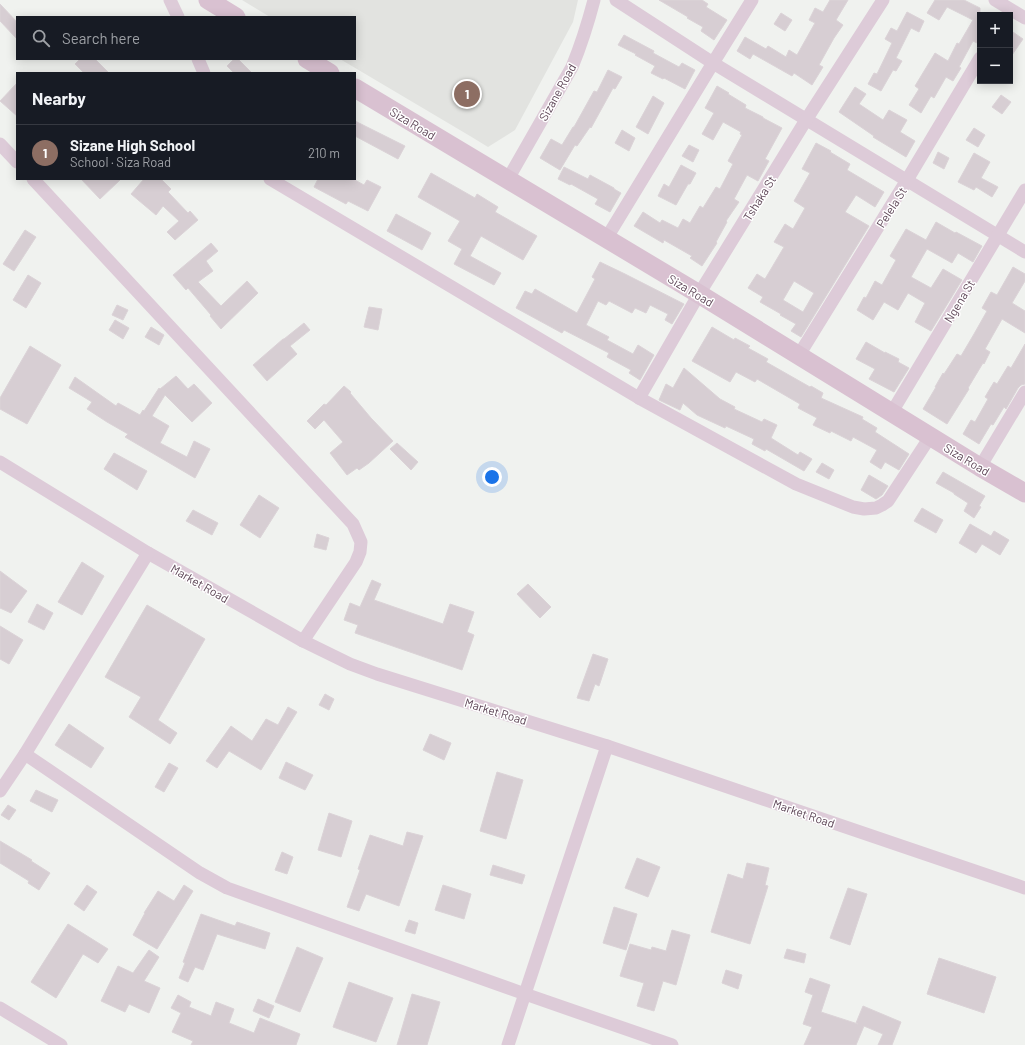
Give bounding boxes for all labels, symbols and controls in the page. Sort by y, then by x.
map controls [977,12,1013,84]
button: + [977,12,1013,48]
search box [16,16,356,60]
icon: search [30,27,52,49]
text: Search here [62,29,140,47]
button: − [977,48,1013,84]
street label: Sizane Road [536,61,578,123]
pin: 1 [454,79,480,109]
text: Nearby [32,88,86,108]
street label: Siza Road [388,104,438,142]
text: Sizane High School [70,136,195,154]
text: 1 [43,145,47,161]
text: 210 m [308,145,340,161]
text: School · Siza Road [70,154,171,170]
street label: Tshaka St [740,173,778,223]
street label: Pelela St [873,184,909,230]
street label: Siza Road [666,271,716,309]
street label: Ngena St [941,277,977,325]
street label: Siza Road [942,440,992,478]
your location [482,467,502,487]
street label: Market Road [169,561,231,605]
street label: Market Road [463,695,529,727]
street label: Market Road [771,796,837,830]

